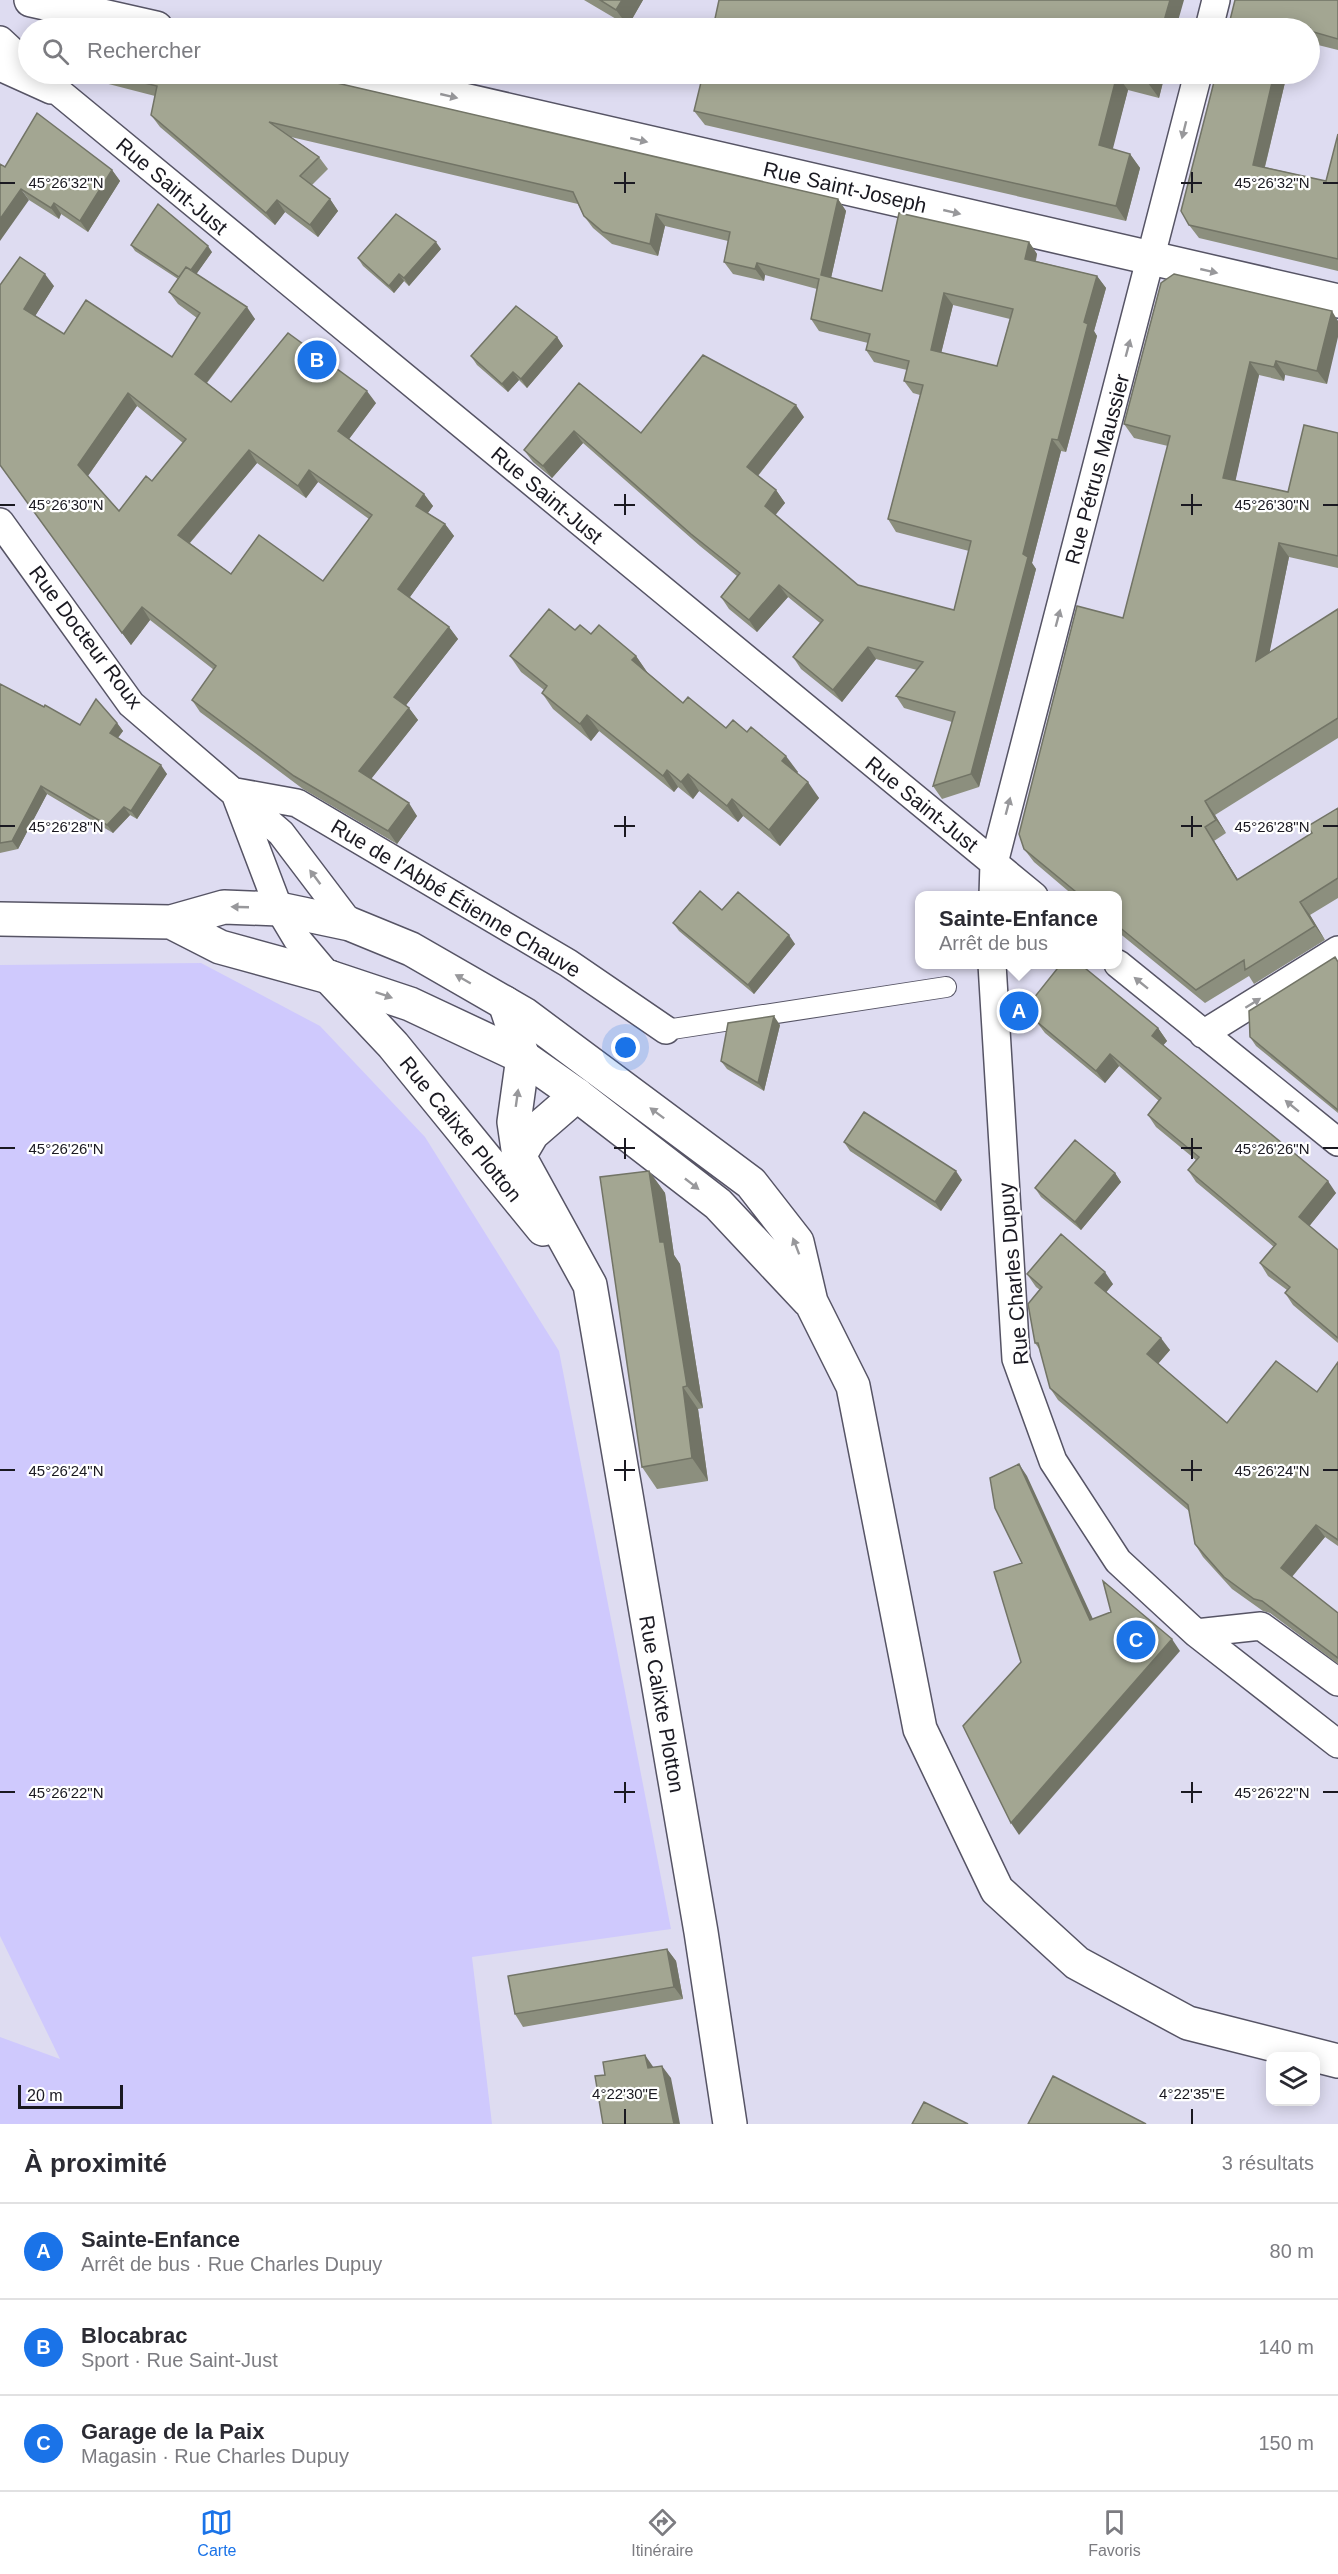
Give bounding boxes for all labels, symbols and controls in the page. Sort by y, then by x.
search box [18,18,1320,84]
icon: search [39,35,72,68]
text: Rechercher [87,38,201,63]
one-way arrow [440,92,459,101]
one-way arrow [1178,121,1188,139]
street label: Rue Saint-Just [112,133,232,239]
one-way arrow [630,135,648,145]
street label: Rue Saint-Joseph [761,157,929,217]
text: 45°26'32"N [28,174,104,191]
text: 45°26'32"N [1234,174,1310,191]
one-way arrow [943,207,961,217]
one-way arrow [1200,267,1219,276]
pin: B [298,338,336,382]
one-way arrow [1124,339,1134,357]
street label: Rue Pétrus Maussier [1061,371,1133,567]
street label: Rue Saint-Just [487,442,607,548]
text: 45°26'30"N [28,496,104,513]
text: 45°26'30"N [1234,496,1310,513]
street label: Rue Docteur Roux [25,561,147,713]
one-way arrow [1053,609,1063,627]
street label: Rue Saint-Just [861,752,983,856]
one-way arrow [1004,797,1014,816]
street label: Rue de l'Abbé Étienne Chauve [327,814,585,982]
text: 45°26'28"N [28,818,104,835]
text: 45°26'28"N [1234,818,1310,835]
one-way arrow [309,870,321,886]
popup [915,891,1122,969]
one-way arrow [231,903,250,912]
text: Sainte-Enfance [939,906,1098,931]
text: Arrêt de bus [939,932,1048,954]
one-way arrow [454,974,471,984]
one-way arrow [1134,977,1149,990]
pin: A [1000,988,1038,1034]
one-way arrow [375,991,393,1001]
one-way arrow [1245,998,1261,1009]
your location [611,1033,640,1062]
street label: Rue Calixte Plotton [395,1052,527,1206]
one-way arrow [513,1088,522,1107]
one-way arrow [1285,1100,1300,1112]
one-way arrow [650,1107,666,1119]
text: 45°26'26"N [28,1140,104,1157]
text: 45°26'26"N [1234,1140,1310,1157]
one-way arrow [684,1177,699,1189]
street label: Rue Charles Dupuy [994,1181,1032,1366]
one-way arrow [791,1236,801,1254]
text: 45°26'24"N [28,1462,104,1479]
text: 45°26'24"N [1234,1462,1310,1479]
street label: Rue Calixte Plotton [635,1613,689,1795]
pin: C [1116,1618,1156,1662]
text: 45°26'22"N [28,1784,104,1801]
text: 45°26'22"N [1234,1784,1310,1801]
map controls [1266,2052,1320,2106]
button: layers [1266,2052,1320,2106]
scale bar [18,2082,123,2110]
text: 4°22'30"E [592,2085,658,2102]
text: 4°22'35"E [1159,2085,1225,2102]
text: 20 m [27,2087,63,2104]
text: À proximité [24,2148,167,2178]
text: 3 résultats [1222,2152,1314,2174]
text: Sainte-Enfance [81,2227,240,2252]
text: A [36,2240,51,2262]
text: 80 m [1270,2240,1314,2262]
text: Arrêt de bus · Rue Charles Dupuy [81,2253,382,2275]
text: Blocabrac [81,2323,187,2348]
text: B [36,2336,51,2358]
text: 140 m [1258,2336,1314,2358]
text: Sport · Rue Saint-Just [81,2349,278,2371]
text: Garage de la Paix [81,2419,264,2444]
text: C [36,2432,51,2454]
text: 150 m [1258,2432,1314,2454]
text: Magasin · Rue Charles Dupuy [81,2445,349,2467]
tab: Carte [197,2506,236,2560]
tab: Itinéraire [631,2506,693,2560]
tab: Favoris [1088,2506,1141,2560]

